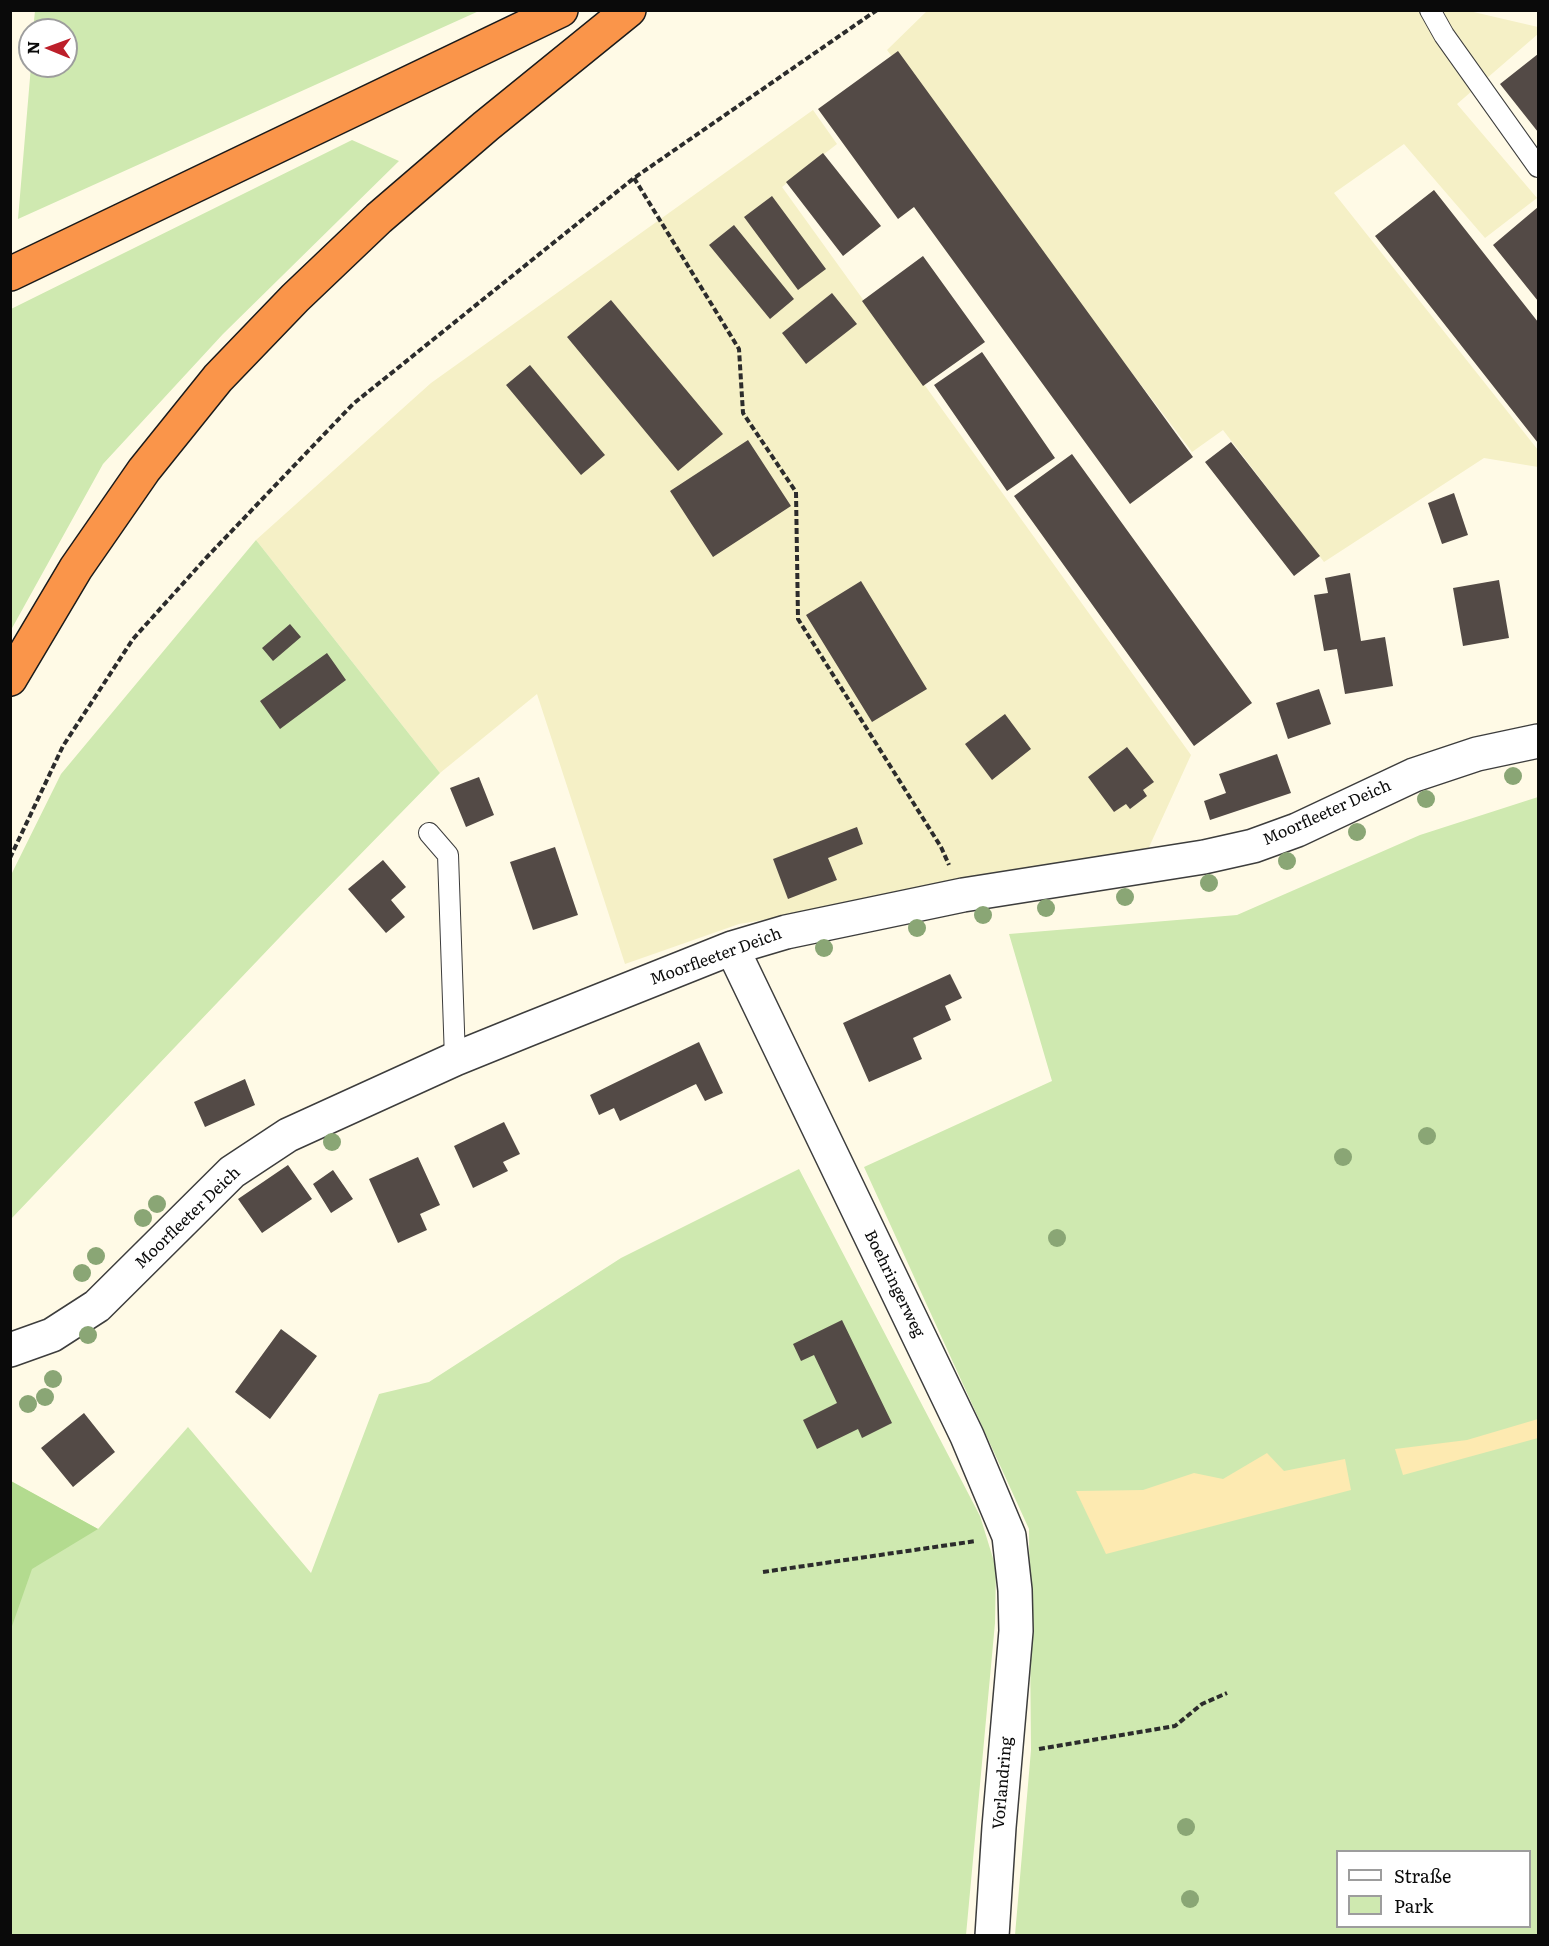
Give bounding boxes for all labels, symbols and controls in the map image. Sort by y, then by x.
north arrow [18,18,78,78]
text: N [20,41,44,55]
street label: Moorfleeter Deich [1260,776,1394,850]
street label: Moorfleeter Deich [648,924,784,990]
street label: Moorfleeter Deich [132,1163,244,1273]
street label: Boehringerweg [860,1227,928,1341]
street label: Vorlandring [989,1736,1017,1830]
legend [1336,1850,1531,1928]
text: Straße [1394,1862,1451,1889]
text: Park [1394,1892,1433,1919]

